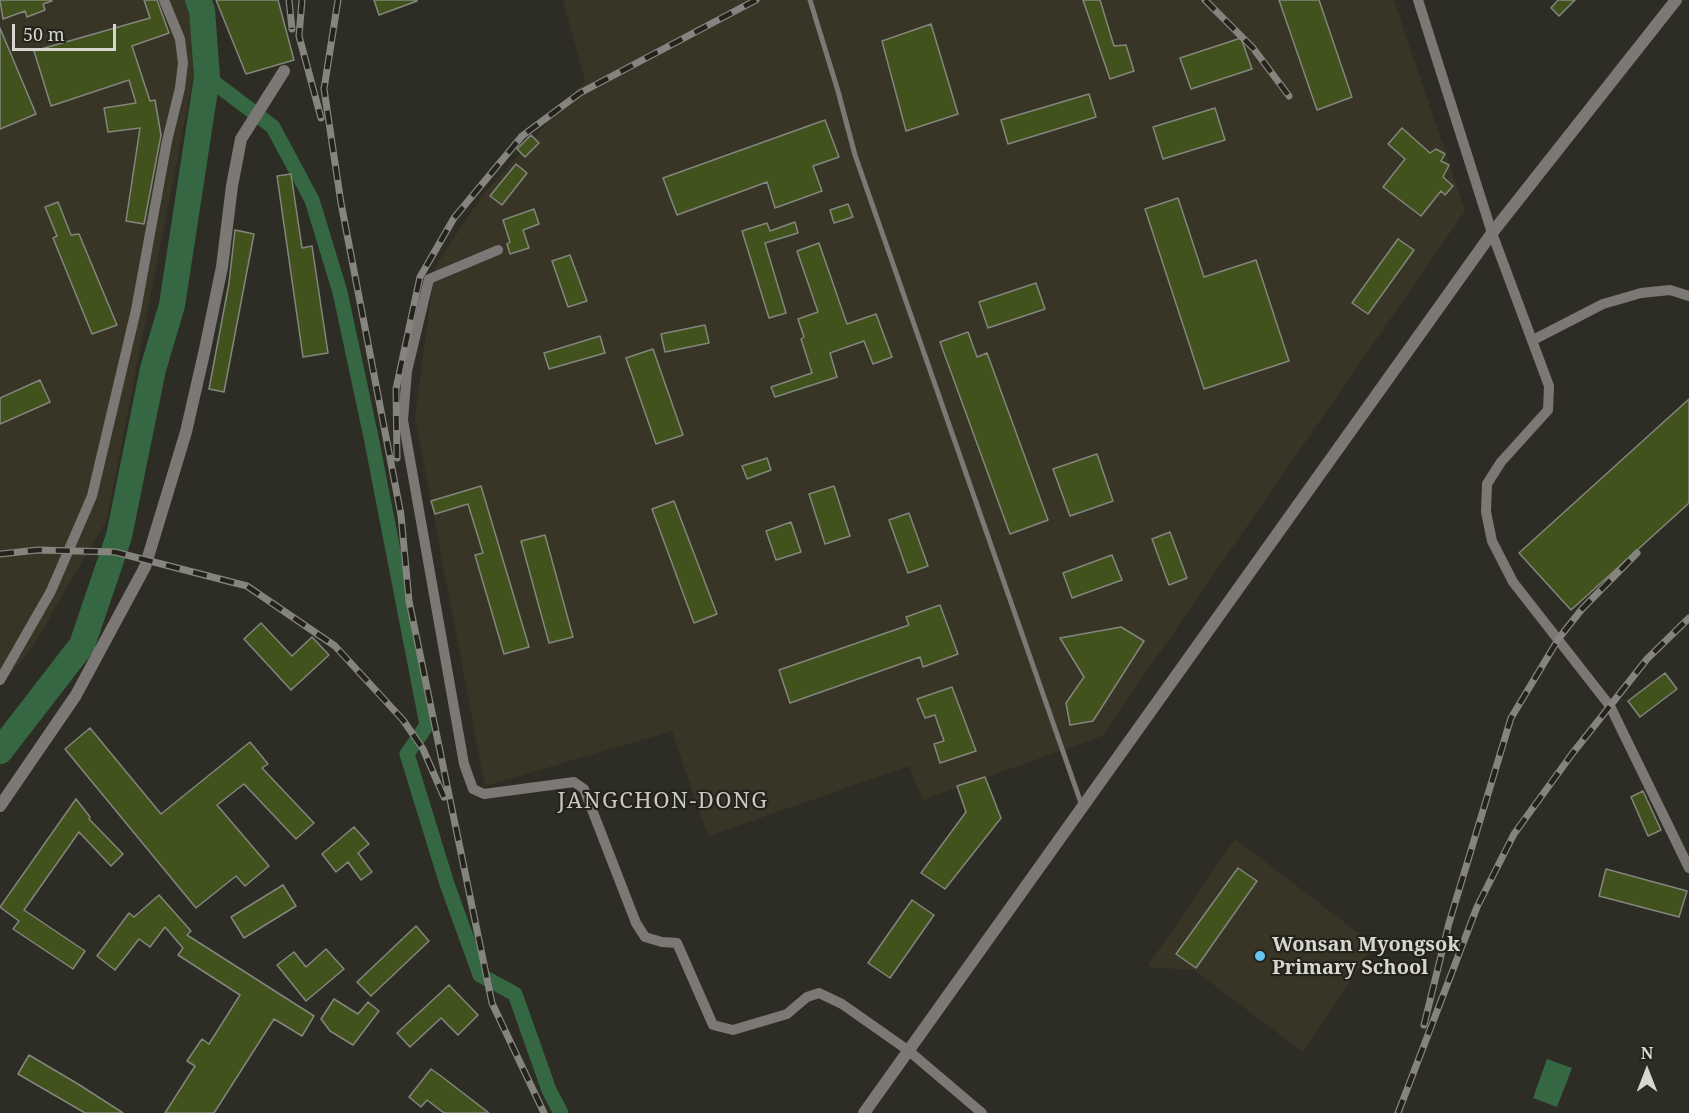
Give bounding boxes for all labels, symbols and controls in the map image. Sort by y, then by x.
scale bar [15,12,118,50]
text: 50 m [23,22,65,46]
district label: JANGCHON-DONG [557,789,769,815]
place label: Wonsan Myongsok Primary School [1272,933,1460,980]
marker: Wonsan Myongsok Primary School [1253,949,1267,963]
north arrow [1617,1041,1677,1101]
text: N [1641,1042,1653,1064]

